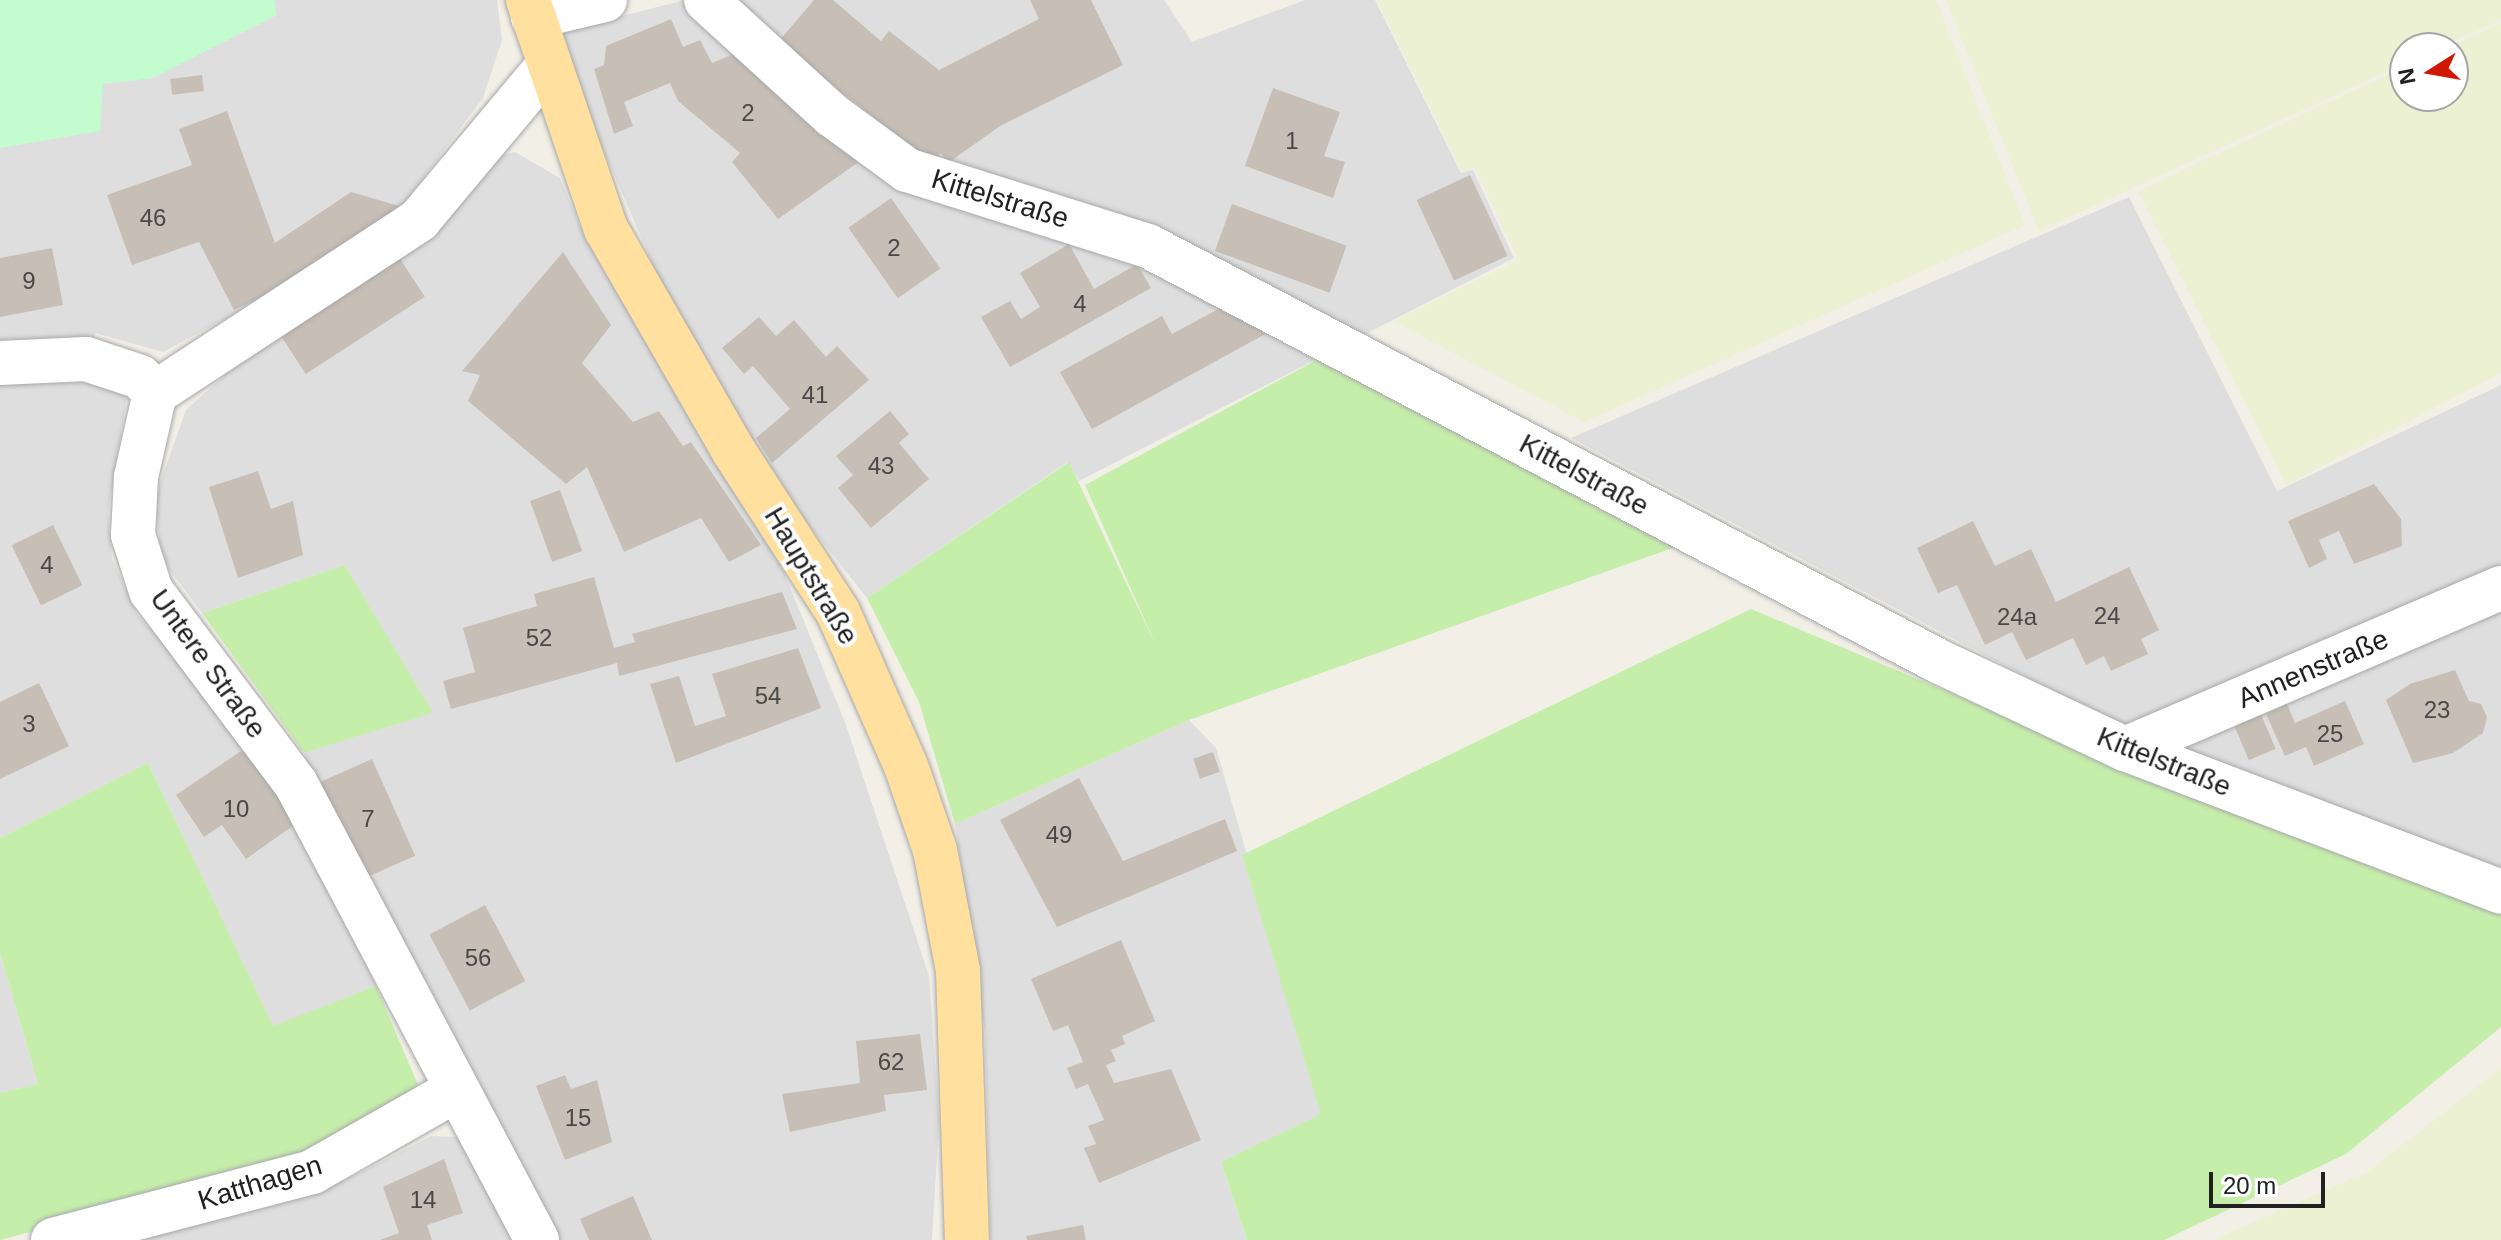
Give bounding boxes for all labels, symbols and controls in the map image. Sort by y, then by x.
north arrow [2389,32,2469,112]
text: N [2393,66,2421,86]
house number: 2 [741,99,755,127]
house number: 1 [1285,127,1299,155]
street label: Kittelstraße [927,162,1073,236]
house number: 46 [140,204,166,232]
house number: 2 [887,234,901,262]
house number: 9 [22,267,36,295]
house number: 4 [1073,290,1087,318]
house number: 41 [802,381,828,409]
street label: Kittelstraße [1514,427,1654,523]
house number: 43 [868,452,894,480]
street label: Hauptstraße [757,501,865,651]
house number: 4 [40,551,54,579]
street label: Untere Straße [143,583,273,745]
house number: 24 [2094,602,2120,630]
house number: 24a [1997,603,2037,631]
street label: Annenstraße [2233,622,2393,716]
house number: 52 [526,624,552,652]
house number: 54 [755,682,781,710]
house number: 23 [2424,696,2450,724]
house number: 3 [22,710,36,738]
street label: Kittelstraße [2092,720,2236,804]
house number: 25 [2317,720,2343,748]
house number: 10 [223,795,249,823]
house number: 7 [361,805,375,833]
house number: 49 [1046,821,1072,849]
house number: 56 [465,944,491,972]
house number: 62 [878,1048,904,1076]
house number: 15 [565,1104,591,1132]
street label: Katthagen [194,1148,326,1218]
scale bar [2213,1156,2329,1206]
text: 20 m [2223,1172,2276,1199]
house number: 14 [410,1186,436,1214]

